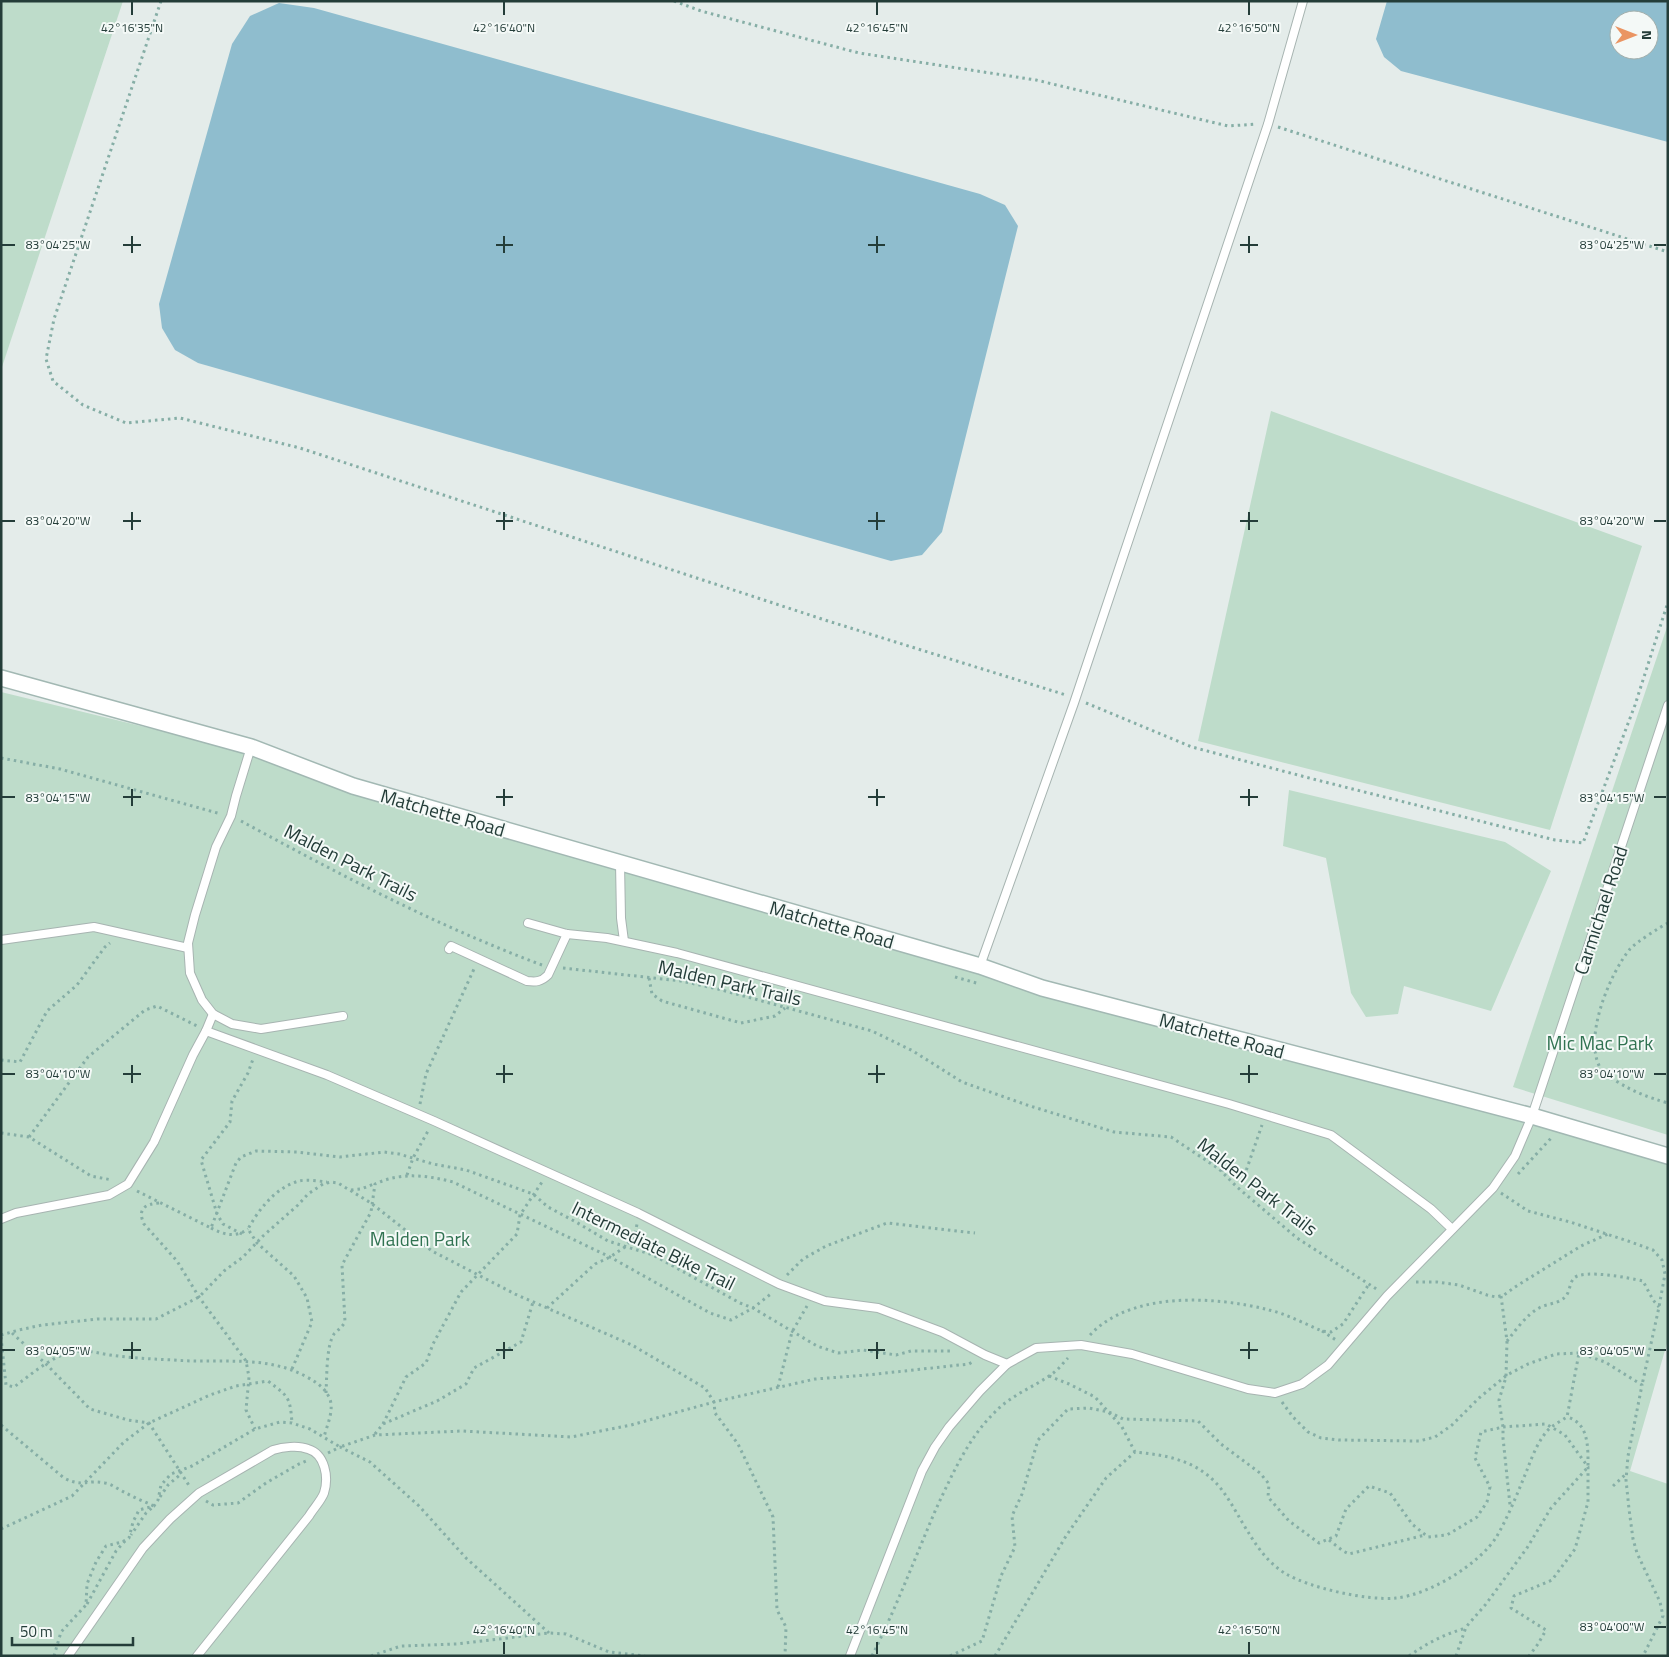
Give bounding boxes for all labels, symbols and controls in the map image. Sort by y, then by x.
north arrow [1609,10,1659,60]
text: 42°16'35"N [101,18,163,37]
text: 42°16'40"N [473,18,535,37]
text: 42°16'45"N [846,18,908,37]
text: 42°16'50"N [1218,18,1280,37]
text: N [1637,30,1658,40]
text: 83°04'25"W [26,235,91,254]
text: 83°04'25"W [1580,235,1645,254]
text: 83°04'20"W [26,511,91,530]
text: 83°04'20"W [1580,511,1645,530]
street label: Matchette Road [377,780,509,844]
text: 83°04'15"W [26,788,91,807]
text: 83°04'15"W [1580,788,1645,807]
street label: Malden Park Trails [279,816,423,908]
street label: Carmichael Road [1566,842,1634,978]
street label: Matchette Road [766,892,898,956]
street label: Malden Park Trails [655,951,805,1013]
street label: Matchette Road [1156,1004,1288,1066]
park label: Mic Mac Park [1547,1028,1653,1057]
text: 83°04'10"W [26,1064,91,1083]
text: 83°04'10"W [1580,1064,1645,1083]
street label: Malden Park Trails [1191,1130,1325,1243]
street label: Intermediate Bike Trail [567,1193,741,1297]
park label: Malden Park [370,1224,470,1253]
text: 83°04'05"W [26,1341,91,1360]
text: 83°04'05"W [1580,1341,1645,1360]
scale bar [12,1614,134,1646]
text: 83°04'00"W [1580,1617,1645,1636]
text: 50 m [20,1620,53,1643]
text: 42°16'40"N [473,1620,535,1639]
text: 42°16'45"N [846,1620,908,1639]
text: 42°16'50"N [1218,1620,1280,1639]

